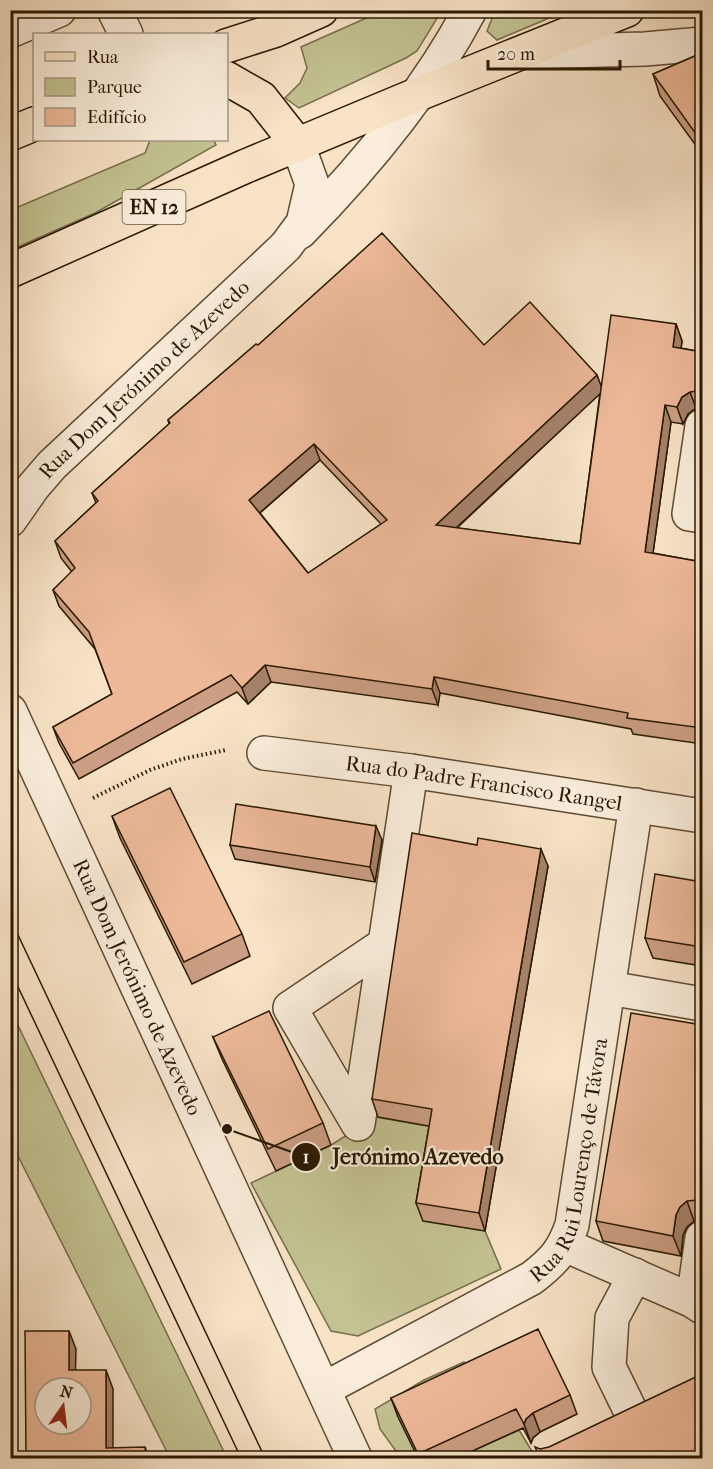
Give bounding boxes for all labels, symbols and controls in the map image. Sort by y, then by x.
legend [33,33,228,141]
scale bar [488,33,620,71]
text: 20 m [497,44,535,65]
text: Rua [87,47,119,68]
text: Parque [87,77,142,98]
text: Edifício [87,107,146,128]
road number: EN 12 [122,190,186,224]
street label: Rua Dom Jerónimo de Azevedo [34,275,254,484]
street label: Rua do Padre Francisco Rangel [344,751,624,816]
street label: Rua Dom Jerónimo de Azevedo [68,855,207,1119]
street label: Rua Rui Lourenço de Távora [524,1036,612,1287]
callout: Jerónimo Azevedo [291,1137,516,1177]
text: Jerónimo Azevedo [330,1144,504,1170]
text: 1 [303,1147,309,1168]
north arrow [33,1376,93,1436]
text: N [58,1381,76,1403]

